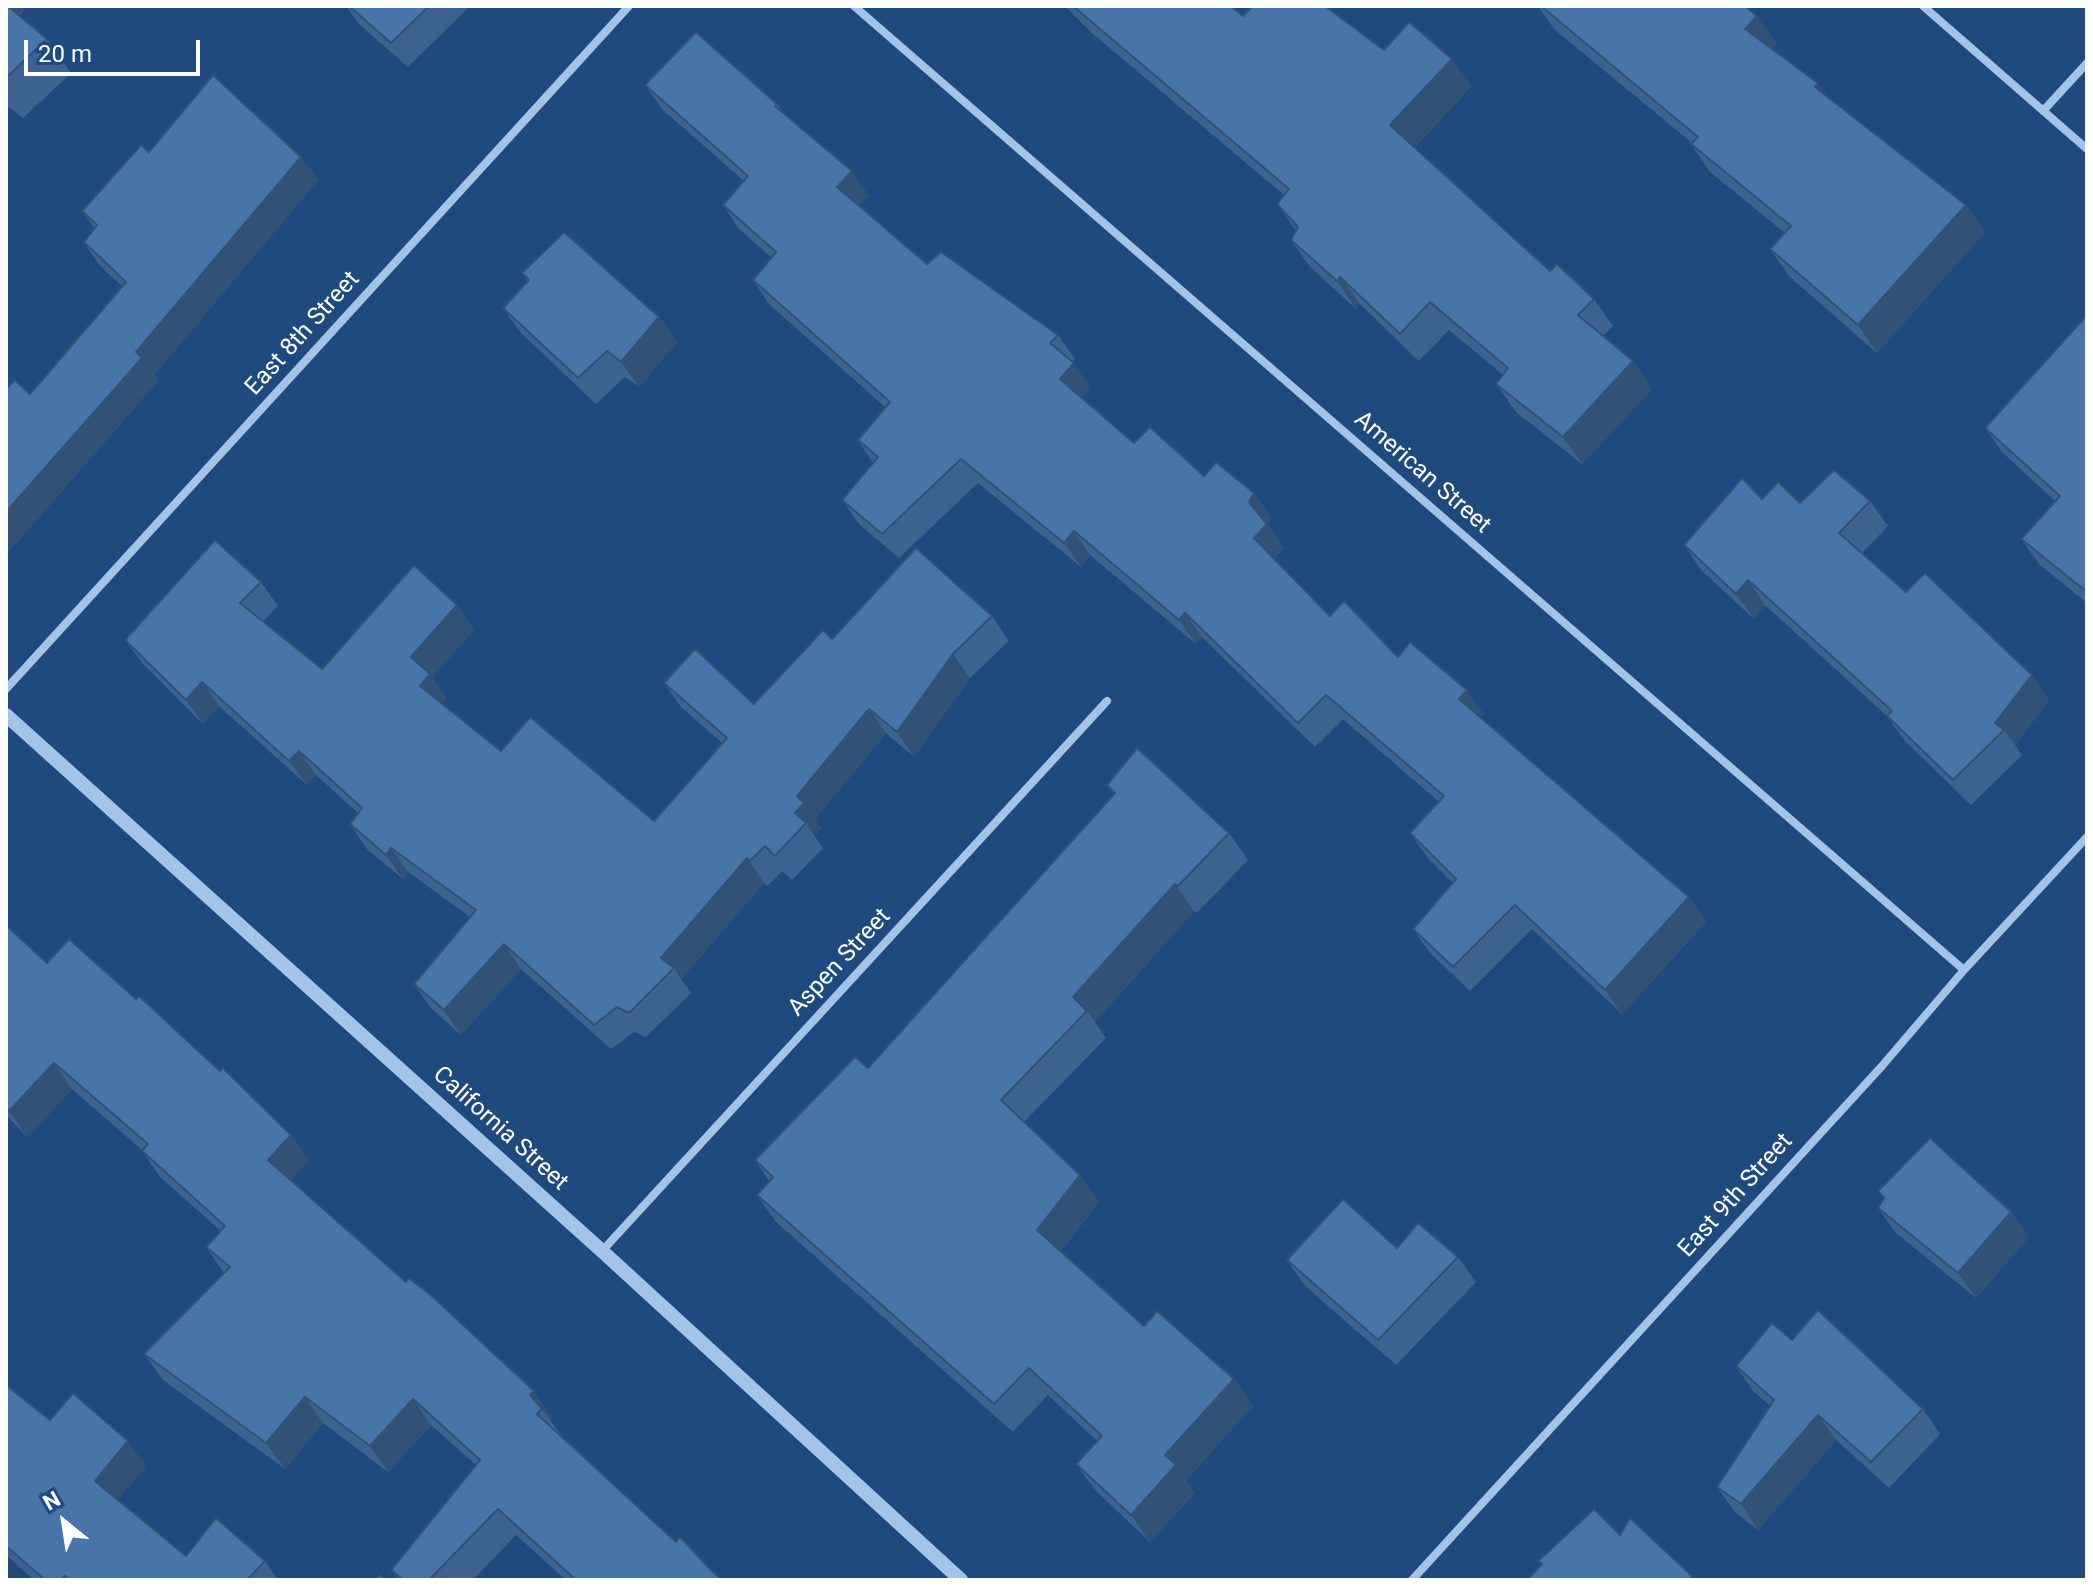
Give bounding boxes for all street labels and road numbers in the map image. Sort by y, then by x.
street label: East 8th Street [240,266,366,402]
street label: American Street [1348,406,1496,540]
street label: Aspen Street [783,903,897,1023]
street label: California Street [426,1061,574,1197]
street label: East 9th Street [1673,1128,1799,1264]

